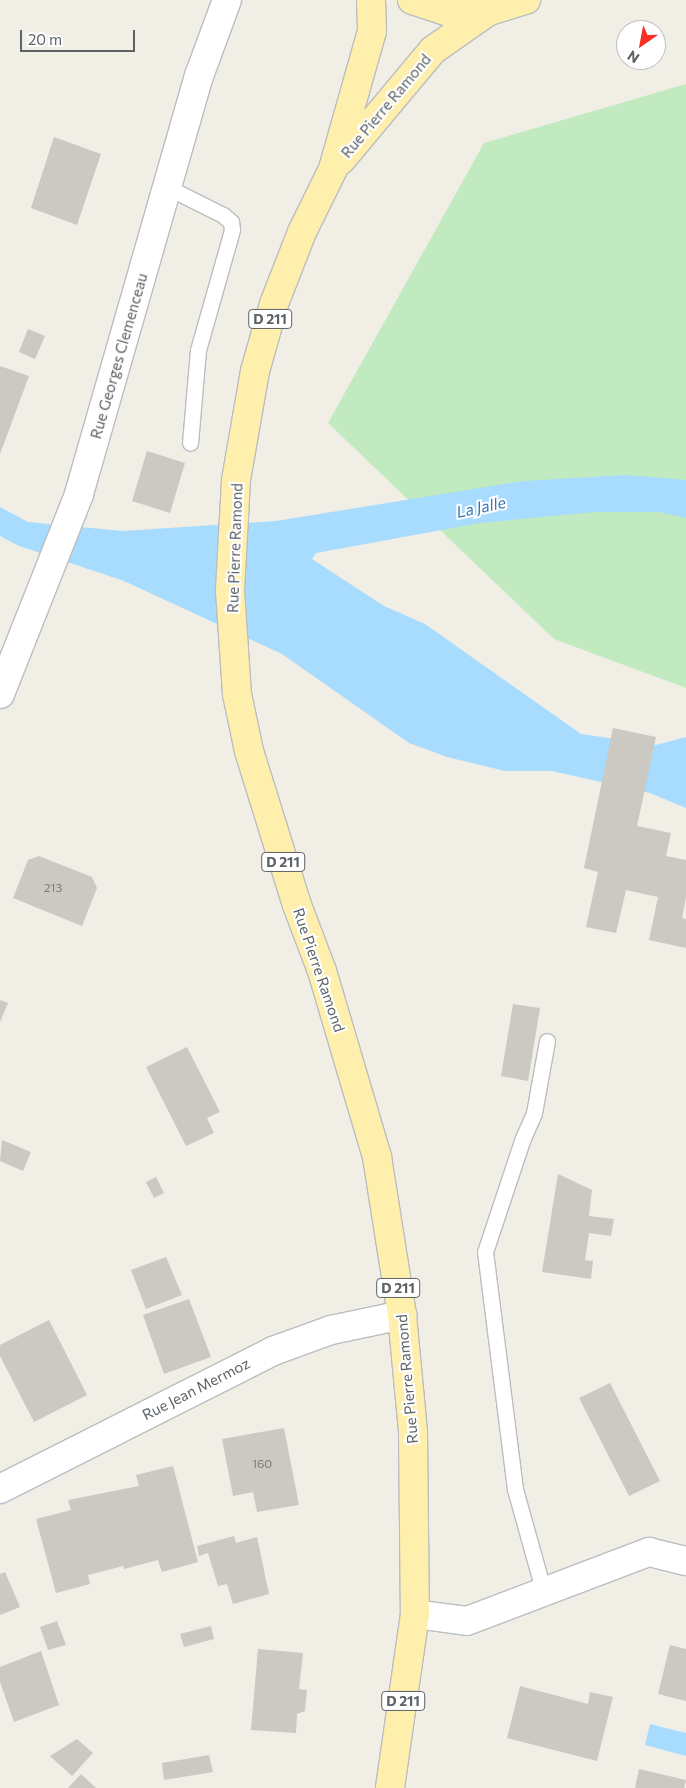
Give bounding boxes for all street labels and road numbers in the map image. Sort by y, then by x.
street label: Rue Pierre Ramond [337,50,435,162]
street label: Rue Georges Clemenceau [87,271,151,441]
road number: D 211 [248,308,292,330]
street label: Rue Pierre Ramond [224,483,246,613]
road number: D 211 [260,850,306,874]
street label: Rue Pierre Ramond [289,906,349,1034]
road number: D 211 [376,1276,420,1300]
street label: Rue Pierre Ramond [392,1313,422,1445]
street label: Rue Jean Mermoz [139,1354,253,1424]
road number: D 211 [380,1690,426,1712]

